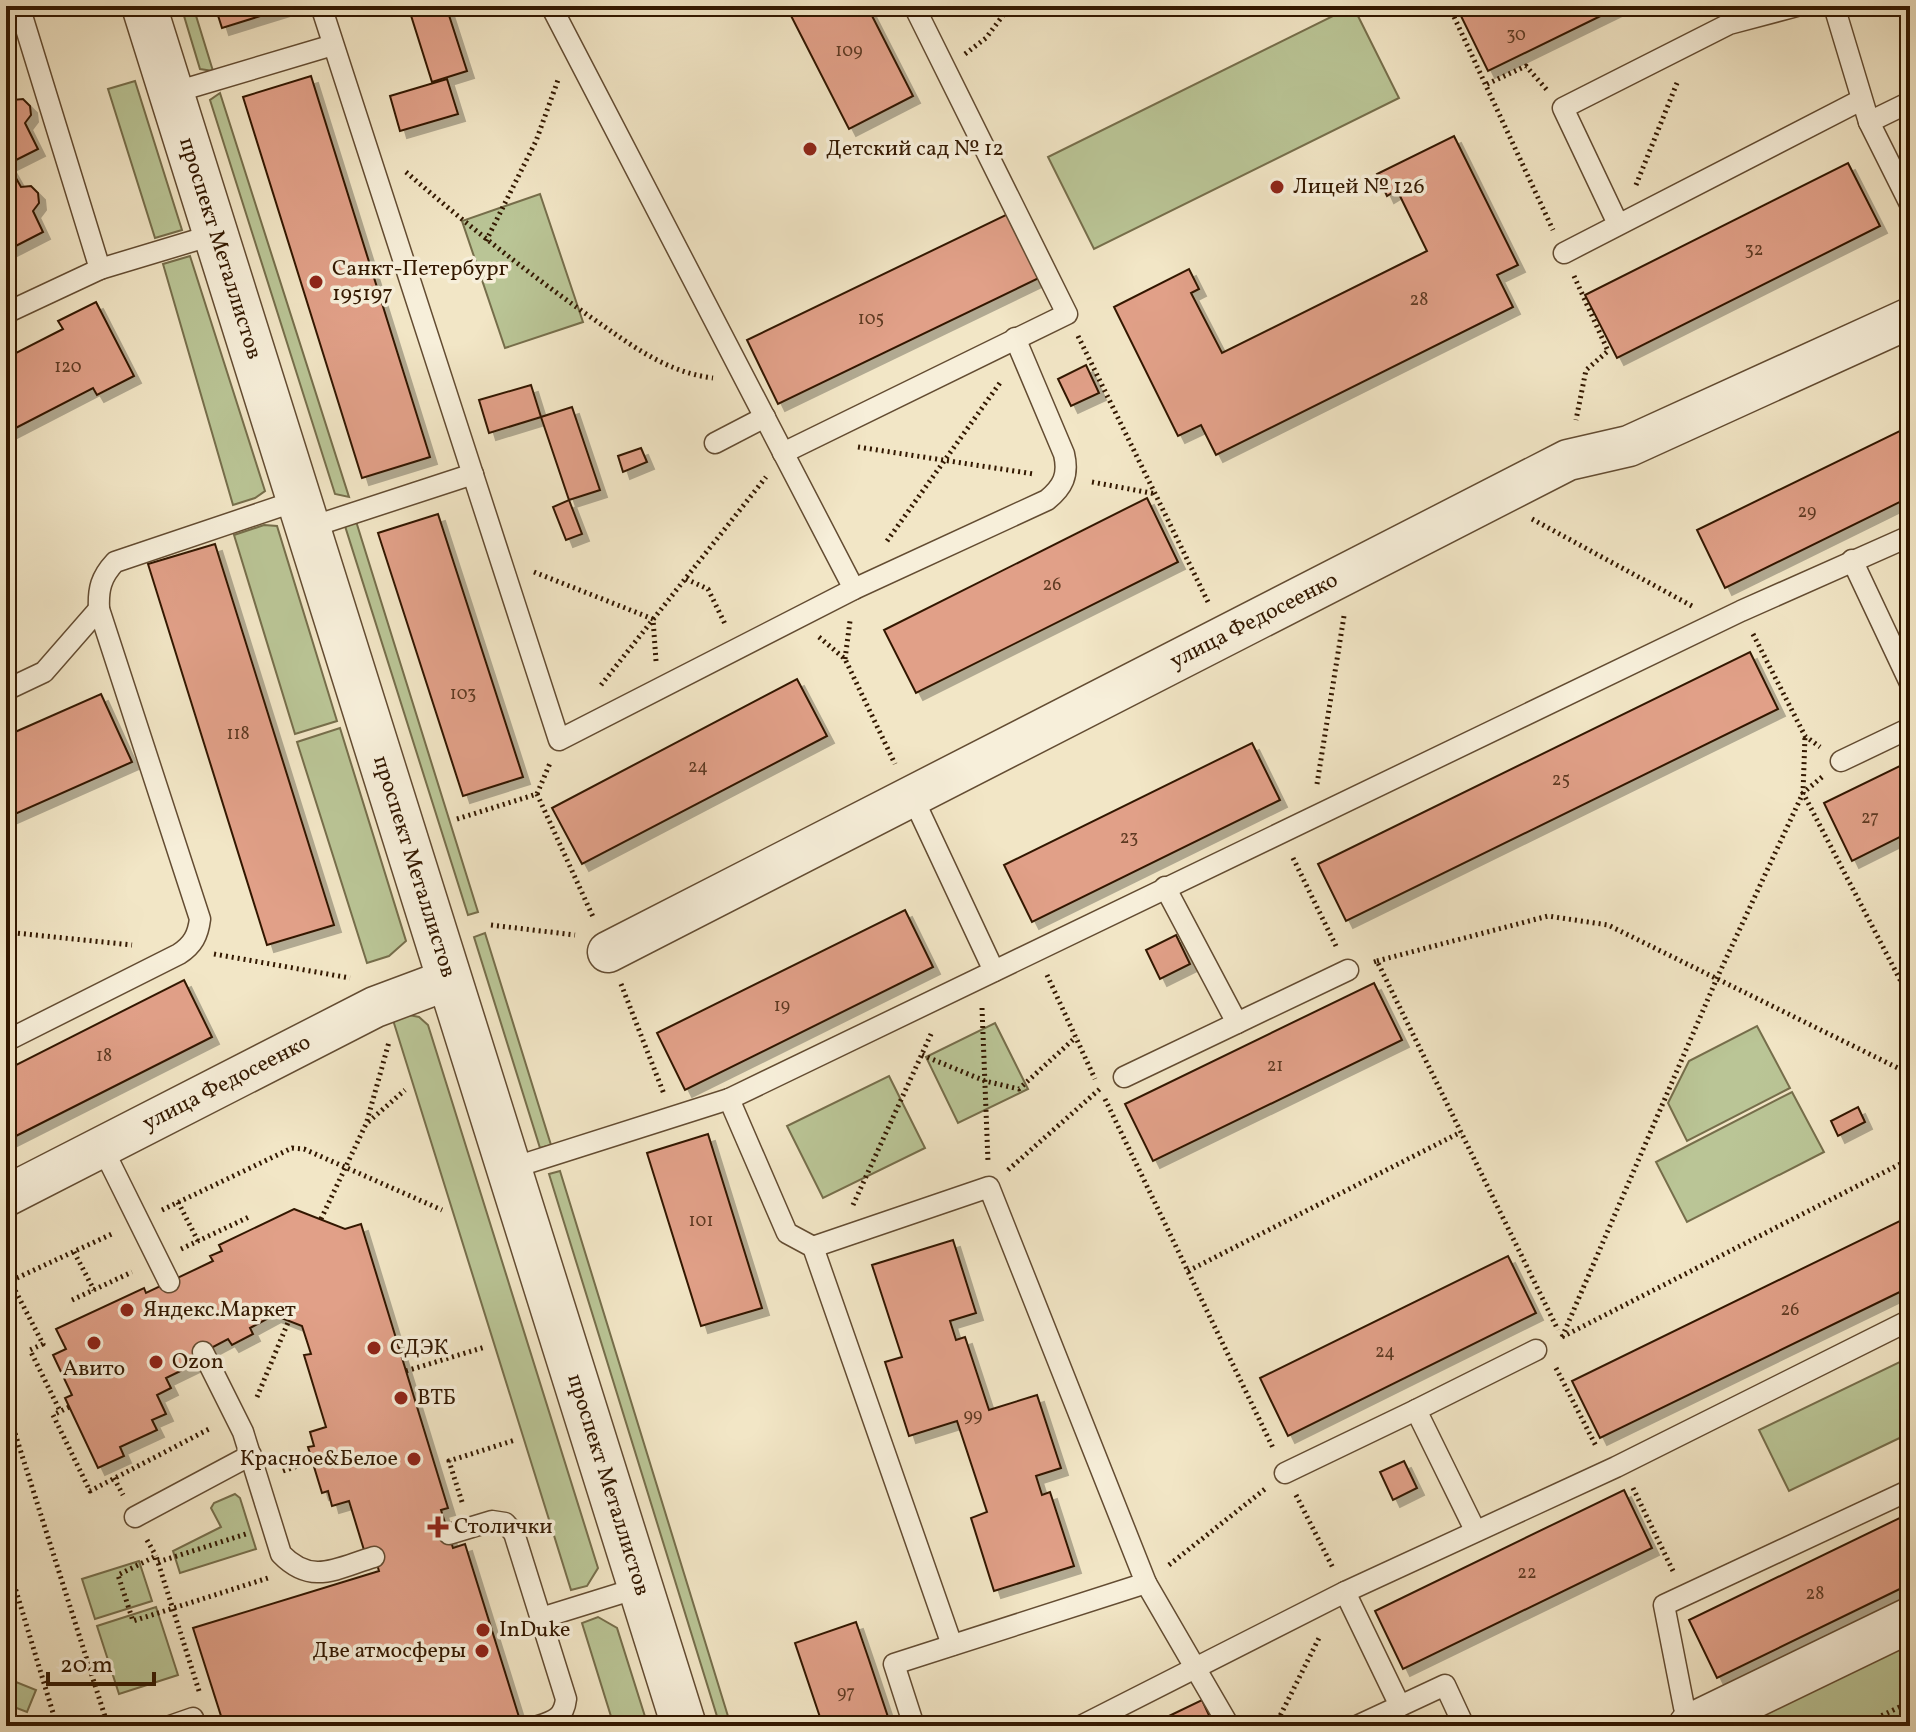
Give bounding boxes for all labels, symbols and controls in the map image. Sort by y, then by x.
house number: 30 [1506,23,1526,48]
house number: 109 [835,39,863,64]
street label: проспект Металлистов [171,133,269,363]
place label: Детский сад № 12 [826,134,1004,165]
marker: Детский сад № 12 [801,140,819,158]
place label: Лицей № 126 [1293,172,1425,203]
marker: Лицей № 126 [1268,178,1286,196]
house number: 32 [1745,238,1763,263]
place label: Санкт-Петербург 195197 [332,254,509,310]
marker: Санкт-Петербург 195197 [307,273,325,291]
house number: 28 [1410,288,1428,313]
house number: 105 [858,307,884,332]
house number: 120 [54,355,82,380]
house number: 29 [1798,500,1816,525]
street label: улица Федосеенко [1165,565,1344,677]
house number: 26 [1043,573,1061,598]
house number: 103 [450,682,476,707]
house number: 118 [226,722,250,747]
street label: проспект Металлистов [365,752,464,981]
house number: 24 [688,755,708,780]
house number: 25 [1552,768,1570,793]
house number: 27 [1861,806,1879,831]
house number: 23 [1120,826,1138,851]
house number: 19 [774,994,790,1019]
street label: улица Федосеенко [137,1027,316,1139]
house number: 18 [96,1044,112,1069]
house number: 21 [1267,1054,1283,1079]
house number: 101 [689,1209,713,1234]
place label: Яндекс.Маркет [143,1295,296,1326]
house number: 26 [1781,1298,1799,1323]
marker: Яндекс.Маркет [118,1301,136,1319]
place label: СДЭК [390,1333,448,1364]
marker: Авито [85,1334,103,1352]
marker: СДЭК [365,1339,383,1357]
house number: 24 [1375,1340,1395,1365]
place label: Ozon [172,1347,224,1378]
marker: Ozon [147,1353,165,1371]
place label: Авито [63,1354,125,1385]
street label: проспект Металлистов [559,1370,658,1600]
place label: ВТБ [417,1383,456,1414]
marker: ВТБ [392,1389,410,1407]
house number: 99 [964,1404,982,1429]
place label: Красное&Белое [240,1444,398,1475]
marker: Красное&Белое [405,1450,423,1468]
place label: Столички [454,1512,553,1543]
marker: Столички [429,1518,447,1536]
house number: 22 [1517,1561,1537,1586]
house number: 28 [1806,1582,1824,1607]
place label: InDuke [499,1615,570,1646]
marker: InDuke [474,1621,492,1639]
scale bar [48,1636,154,1686]
place label: Две атмосферы [313,1636,466,1667]
marker: Две атмосферы [473,1642,491,1660]
text: 20 m [60,1649,113,1683]
house number: 97 [837,1681,855,1706]

